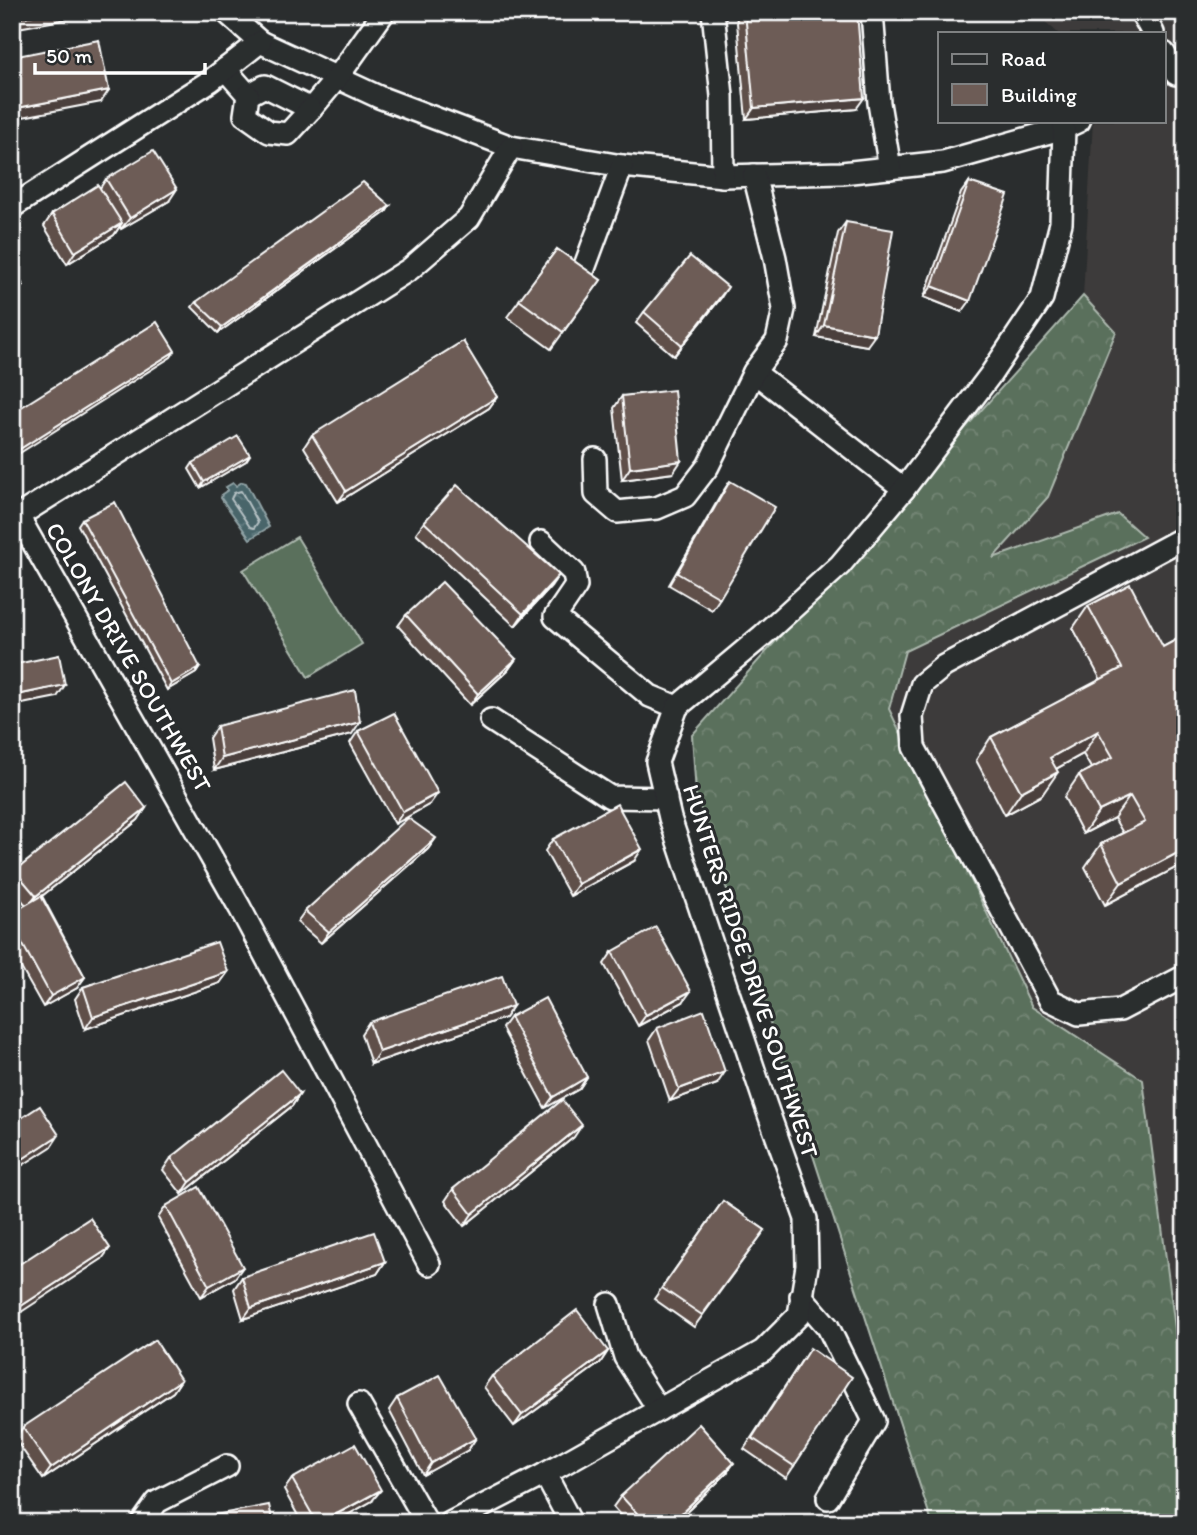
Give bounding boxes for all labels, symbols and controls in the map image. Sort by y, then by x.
scale bar [35,32,205,76]
legend [938,32,1166,122]
text: 50 m [46,43,93,68]
text: Road [1001,46,1047,71]
text: Building [1001,82,1077,107]
street label: COLONY DRIVE SOUTHWEST [40,517,219,798]
street label: HUNTERS RIDGE DRIVE SOUTHWEST [677,781,825,1162]

